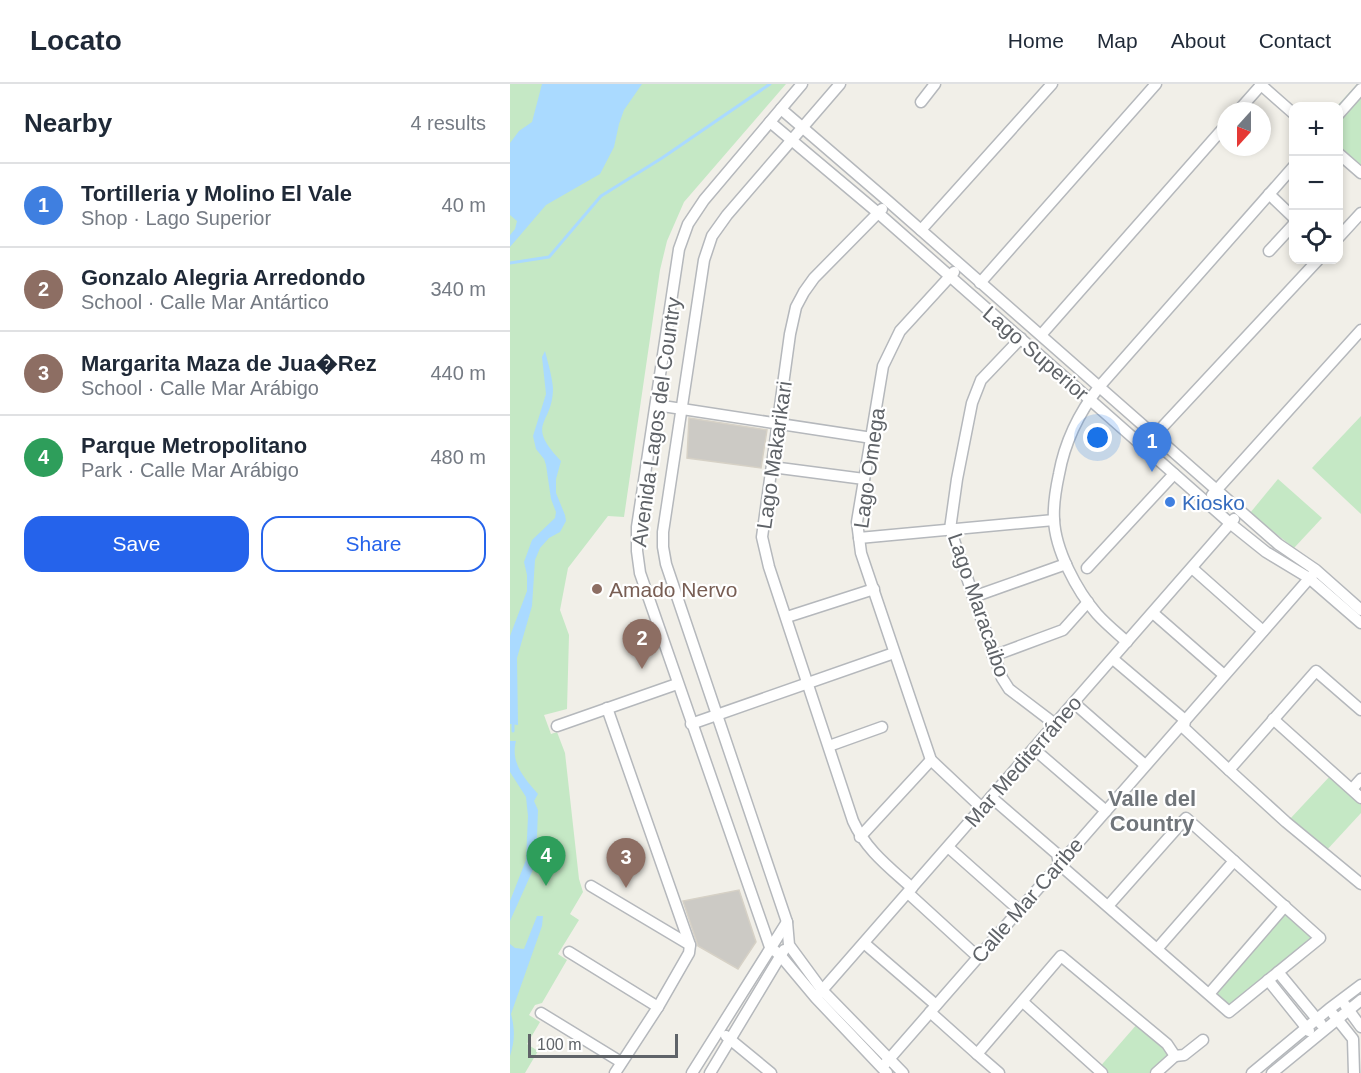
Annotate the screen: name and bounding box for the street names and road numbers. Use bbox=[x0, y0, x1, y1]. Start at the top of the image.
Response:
street label: Avenida Lagos del Country bbox=[627, 295, 685, 548]
street label: Lago Superior bbox=[979, 301, 1093, 405]
street label: Lago Makarikari bbox=[752, 379, 796, 531]
street label: Lago Omega bbox=[849, 406, 889, 530]
street label: Lago Maracaibo bbox=[944, 530, 1014, 680]
street label: Mar Mediterráneo bbox=[960, 691, 1086, 831]
street label: Calle Mar Caribe bbox=[967, 833, 1087, 967]

